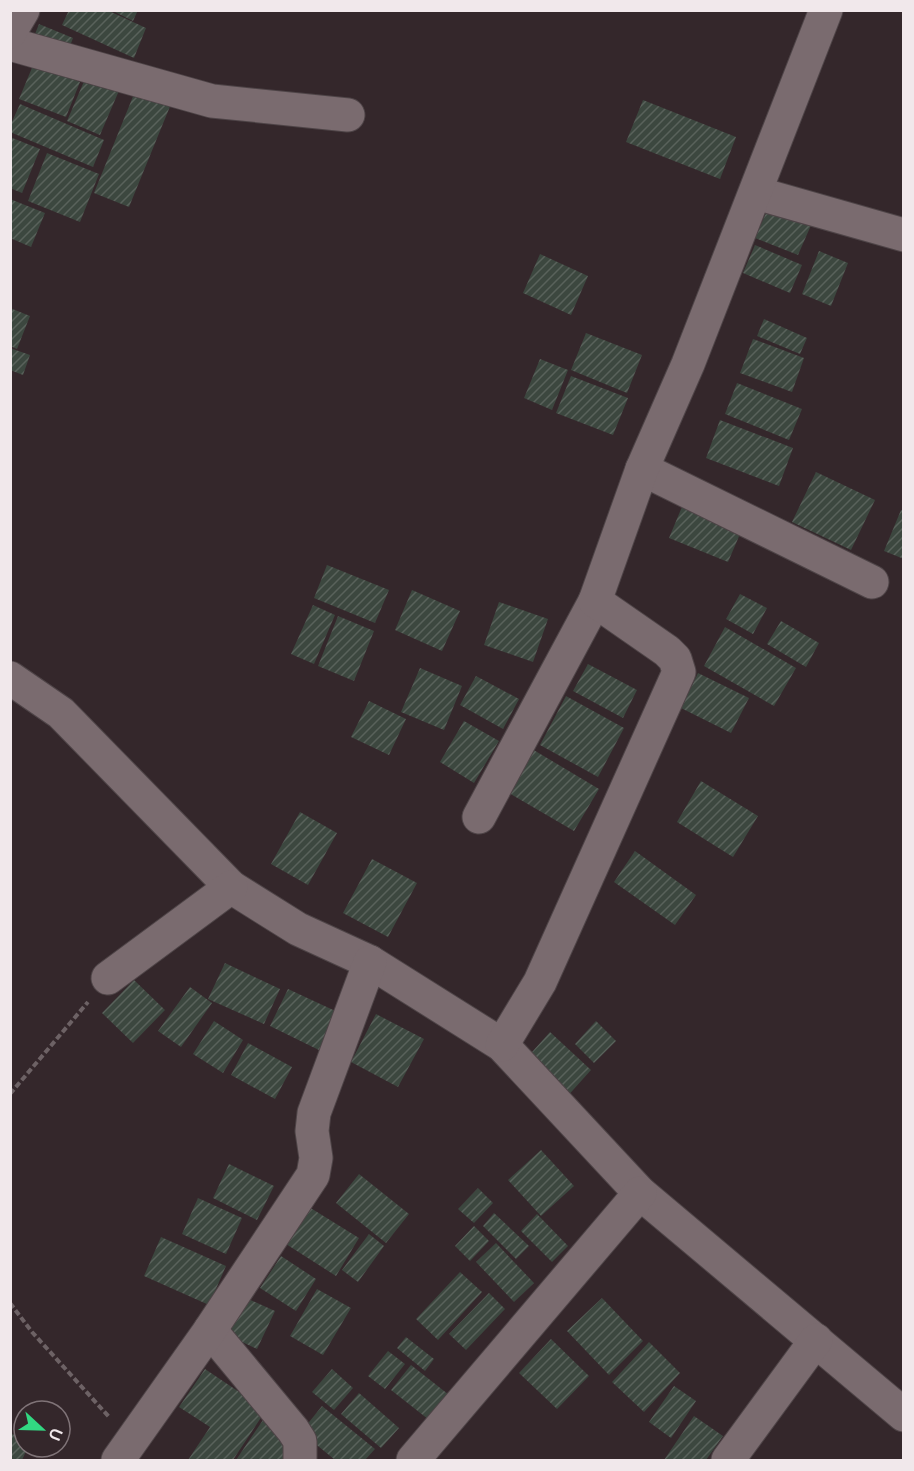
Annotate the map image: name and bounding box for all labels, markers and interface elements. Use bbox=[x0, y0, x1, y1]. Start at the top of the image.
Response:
north arrow bbox=[12, 1399, 72, 1459]
text: U bbox=[45, 1426, 67, 1444]

